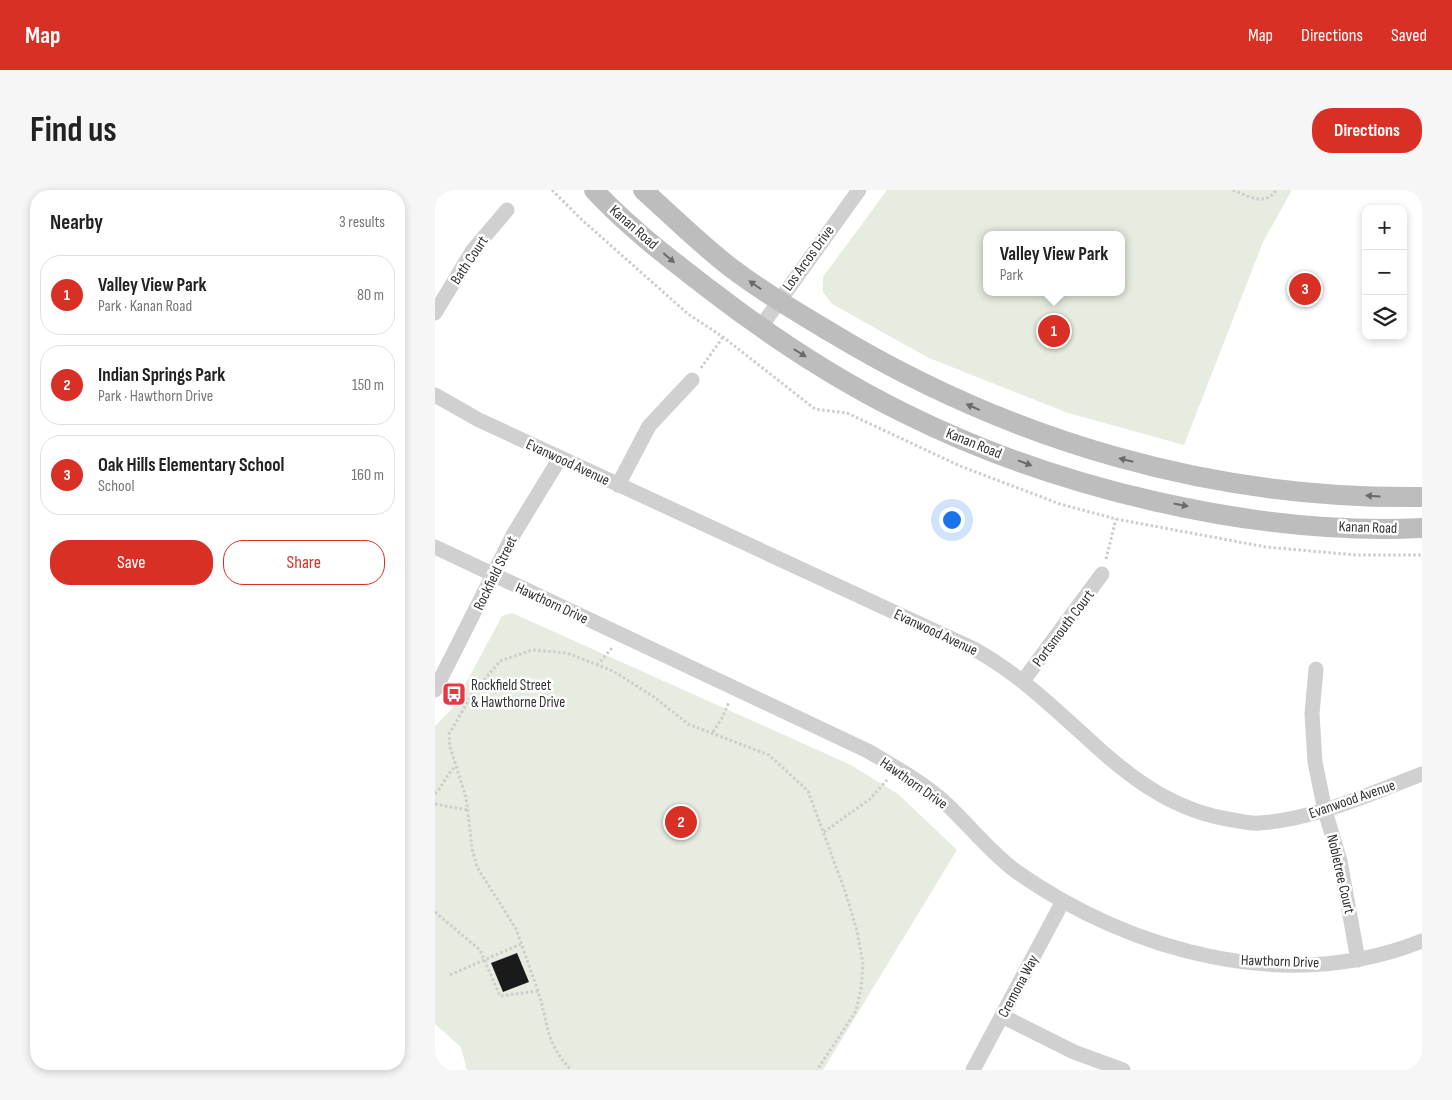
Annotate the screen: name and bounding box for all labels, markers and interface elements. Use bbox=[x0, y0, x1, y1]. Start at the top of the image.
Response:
text: Map bbox=[25, 21, 60, 50]
text: Map bbox=[1248, 25, 1273, 46]
text: Directions bbox=[1301, 25, 1363, 46]
text: Saved bbox=[1391, 25, 1427, 46]
button: Directions bbox=[1312, 108, 1422, 153]
text: Find us bbox=[30, 109, 117, 152]
street label: Kanan Road bbox=[605, 201, 662, 254]
map controls bbox=[1362, 205, 1407, 340]
button: + bbox=[1362, 205, 1407, 250]
text: Nearby bbox=[50, 210, 103, 235]
text: 3 results bbox=[339, 213, 385, 232]
street label: Los Arcos Drive bbox=[778, 222, 839, 295]
popup bbox=[983, 231, 1125, 296]
street label: Bath Court bbox=[446, 232, 493, 288]
text: Valley View Park bbox=[1000, 243, 1108, 266]
button: − bbox=[1362, 250, 1407, 295]
one-way arrow bbox=[663, 252, 675, 264]
text: Park bbox=[1000, 266, 1023, 285]
pin: 3 bbox=[1289, 270, 1321, 308]
text: Valley View Park bbox=[98, 274, 207, 297]
one-way arrow bbox=[748, 280, 762, 290]
text: 1 bbox=[64, 286, 70, 305]
text: 80 m bbox=[357, 286, 384, 305]
button: layers bbox=[1362, 295, 1407, 340]
text: Park · Kanan Road bbox=[98, 297, 192, 316]
pin: 1 bbox=[1038, 312, 1070, 350]
one-way arrow bbox=[794, 349, 807, 358]
text: Indian Springs Park bbox=[98, 364, 225, 387]
text: 2 bbox=[63, 376, 71, 395]
text: 150 m bbox=[352, 376, 384, 395]
text: Park · Hawthorn Drive bbox=[98, 387, 213, 406]
one-way arrow bbox=[966, 403, 980, 411]
street label: Kanan Road bbox=[943, 424, 1004, 463]
street label: Evanwood Avenue bbox=[523, 435, 613, 490]
text: Oak Hills Elementary School bbox=[98, 454, 284, 477]
one-way arrow bbox=[1119, 456, 1134, 464]
one-way arrow bbox=[1017, 459, 1032, 467]
text: 3 bbox=[63, 466, 71, 485]
text: 160 m bbox=[351, 466, 384, 485]
text: School bbox=[98, 477, 134, 496]
one-way arrow bbox=[1365, 492, 1381, 500]
one-way arrow bbox=[1174, 502, 1190, 510]
your location bbox=[939, 507, 965, 533]
street label: Kanan Road bbox=[1338, 517, 1398, 538]
street label: Rockfield Street bbox=[469, 533, 522, 614]
button: Save bbox=[50, 540, 213, 585]
button: Share bbox=[223, 540, 385, 585]
street label: Hawthorn Drive bbox=[512, 578, 591, 629]
street label: Portsmouth Court bbox=[1028, 586, 1099, 670]
street label: Evanwood Avenue bbox=[891, 605, 981, 660]
place label: Rockfield Street & Hawthorne Drive bbox=[471, 676, 565, 712]
bus stop icon: Rockfield Street & Hawthorne Drive bbox=[441, 681, 467, 707]
street label: Hawthorn Drive bbox=[876, 753, 951, 814]
street label: Evanwood Avenue bbox=[1306, 776, 1398, 823]
pin: 2 bbox=[665, 803, 697, 841]
street label: Nobletree Court bbox=[1322, 833, 1359, 916]
street label: Cremona Way bbox=[994, 951, 1043, 1021]
street label: Hawthorn Drive bbox=[1241, 951, 1319, 972]

